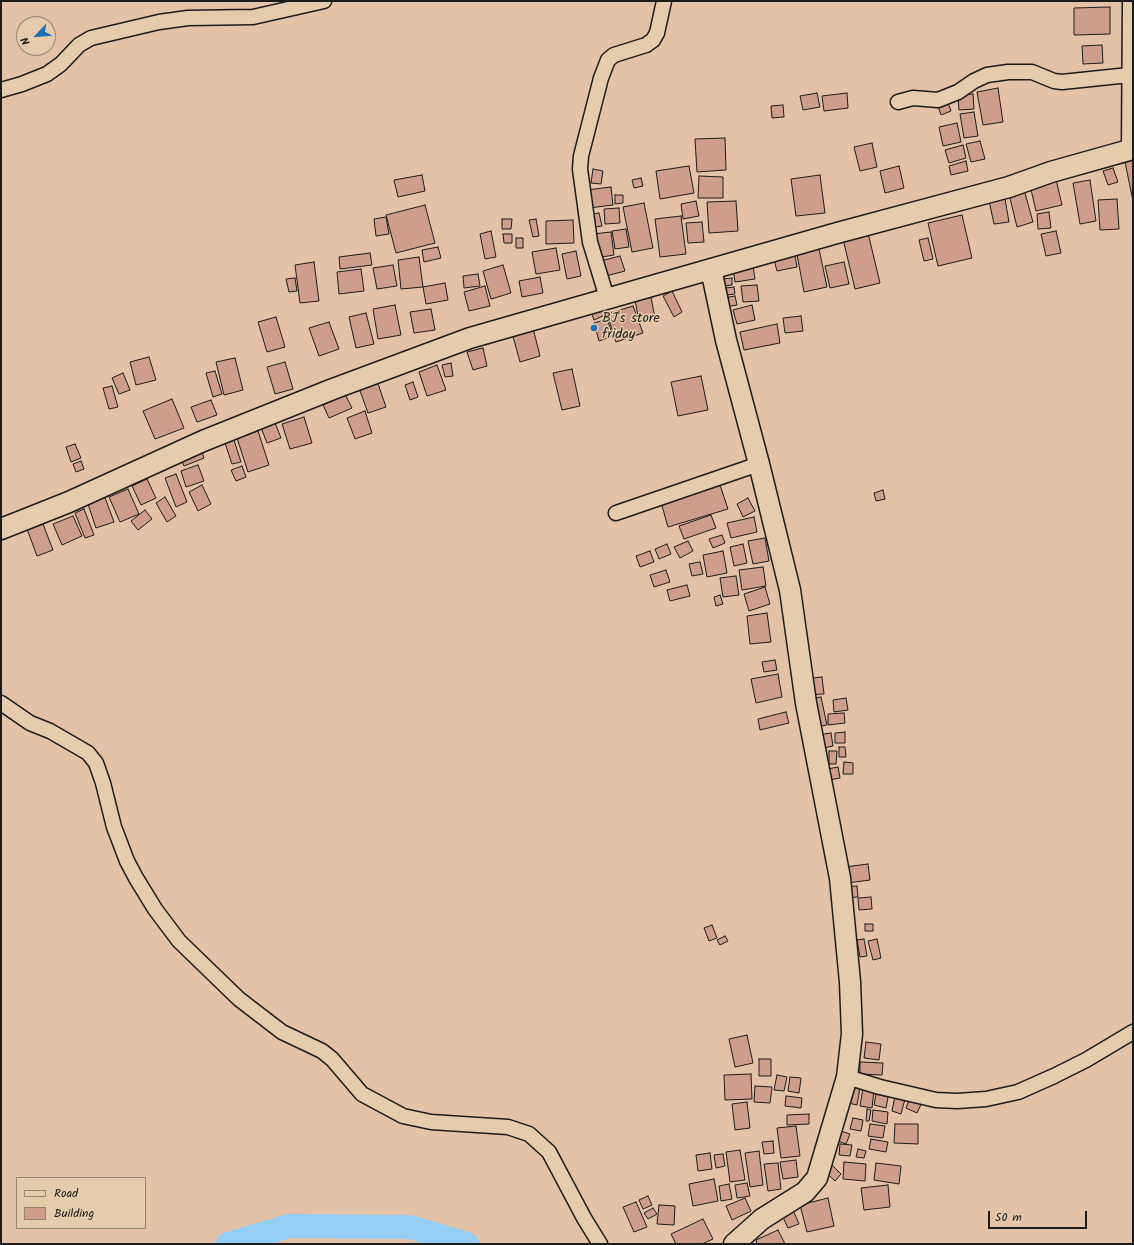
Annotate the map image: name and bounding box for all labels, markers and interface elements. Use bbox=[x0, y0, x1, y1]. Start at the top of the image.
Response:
north arrow bbox=[16, 16, 56, 56]
text: N bbox=[17, 34, 36, 48]
place label: BJ's store friday bbox=[602, 312, 660, 344]
marker: BJ's store friday bbox=[589, 323, 599, 333]
legend bbox=[16, 1177, 146, 1229]
text: Road bbox=[54, 1184, 78, 1203]
scale bar bbox=[990, 1203, 1089, 1229]
text: Building bbox=[54, 1204, 94, 1223]
text: 50 m bbox=[995, 1208, 1022, 1227]

